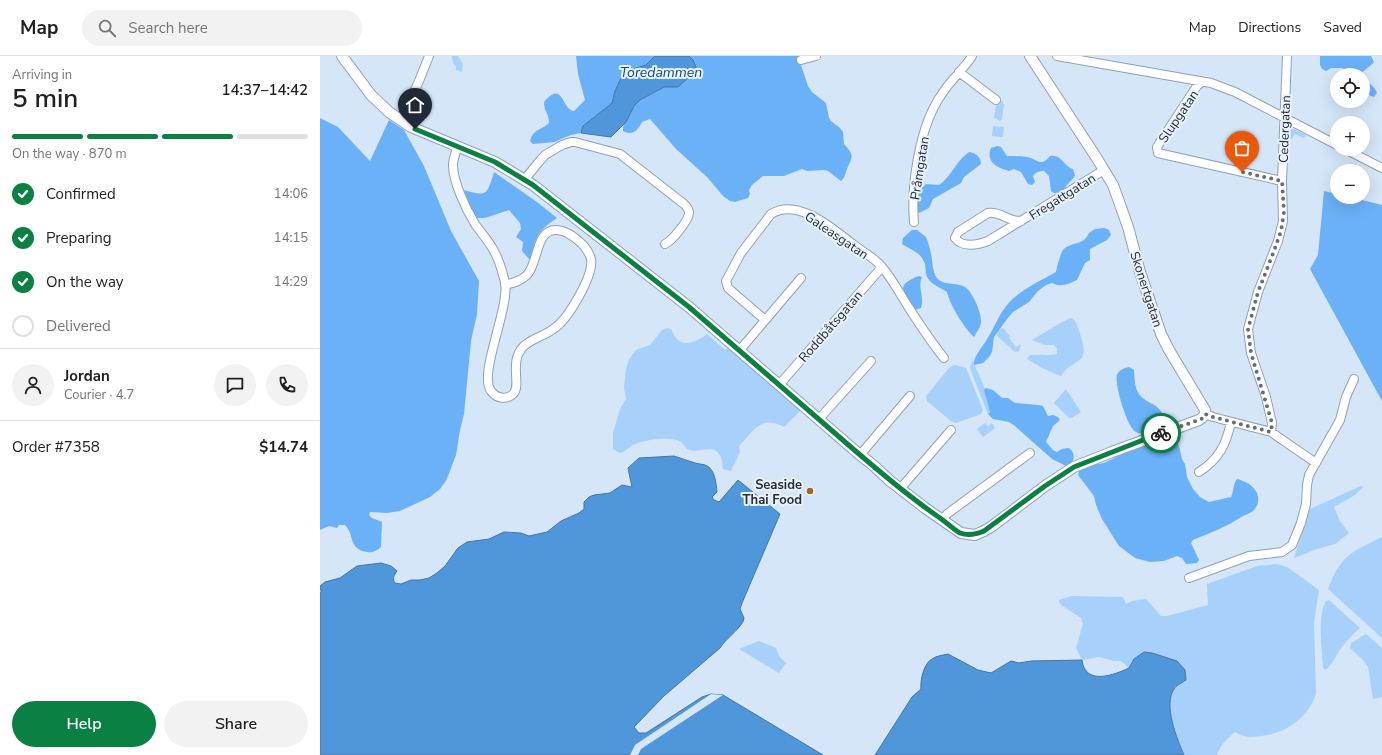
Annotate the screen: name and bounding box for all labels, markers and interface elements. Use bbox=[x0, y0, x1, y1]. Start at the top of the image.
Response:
search box bbox=[82, 10, 362, 46]
text: Map bbox=[20, 15, 58, 41]
icon: search bbox=[96, 17, 118, 39]
text: Search here bbox=[128, 18, 208, 38]
text: Map bbox=[1189, 18, 1216, 37]
text: Directions bbox=[1238, 18, 1301, 37]
text: Saved bbox=[1323, 18, 1362, 37]
water label: Toredammen bbox=[620, 63, 702, 82]
text: Arriving in bbox=[12, 66, 72, 84]
map controls bbox=[1330, 68, 1370, 204]
button: locate bbox=[1330, 68, 1370, 108]
text: 14:37–14:42 bbox=[221, 80, 308, 100]
text: 5 min bbox=[12, 81, 78, 116]
street label: Slupgatan bbox=[1155, 87, 1203, 146]
pin bbox=[398, 88, 432, 129]
icon: home bbox=[404, 94, 426, 116]
street label: Cedergatan bbox=[1275, 95, 1295, 163]
button: + bbox=[1330, 116, 1370, 156]
pin bbox=[1225, 131, 1259, 172]
street label: Pråmgatan bbox=[906, 135, 934, 201]
icon: bag bbox=[1231, 137, 1253, 159]
text: On the way · 870 m bbox=[12, 145, 127, 163]
button: − bbox=[1330, 164, 1370, 204]
street label: Fregattgatan bbox=[1026, 169, 1099, 224]
icon: check bbox=[12, 183, 34, 205]
text: Confirmed bbox=[46, 184, 116, 204]
text: 14:06 bbox=[274, 185, 308, 203]
street label: Galeasgatan bbox=[801, 208, 872, 264]
icon: check bbox=[12, 227, 34, 249]
text: Preparing bbox=[46, 228, 111, 248]
text: 14:15 bbox=[274, 229, 308, 247]
street label: Skonertgatan bbox=[1125, 249, 1167, 330]
icon: check bbox=[12, 271, 34, 293]
text: On the way bbox=[46, 272, 124, 292]
text: 14:29 bbox=[274, 273, 308, 291]
street label: Roddbåtsgatan bbox=[795, 287, 867, 366]
text: Delivered bbox=[46, 316, 111, 336]
button: person bbox=[12, 364, 54, 406]
button: chat bbox=[214, 364, 256, 406]
button: phone bbox=[266, 364, 308, 406]
text: Jordan bbox=[64, 366, 110, 386]
text: Courier · 4.7 bbox=[64, 386, 134, 404]
courier bbox=[1141, 413, 1181, 453]
icon: bike bbox=[1150, 422, 1172, 444]
text: Order #7358 bbox=[12, 437, 100, 457]
text: $14.74 bbox=[259, 437, 308, 457]
place label: Seaside Thai Food bbox=[743, 476, 802, 509]
marker: Seaside Thai Food bbox=[805, 486, 815, 496]
button: Help bbox=[12, 701, 156, 747]
button: Share bbox=[164, 701, 308, 747]

